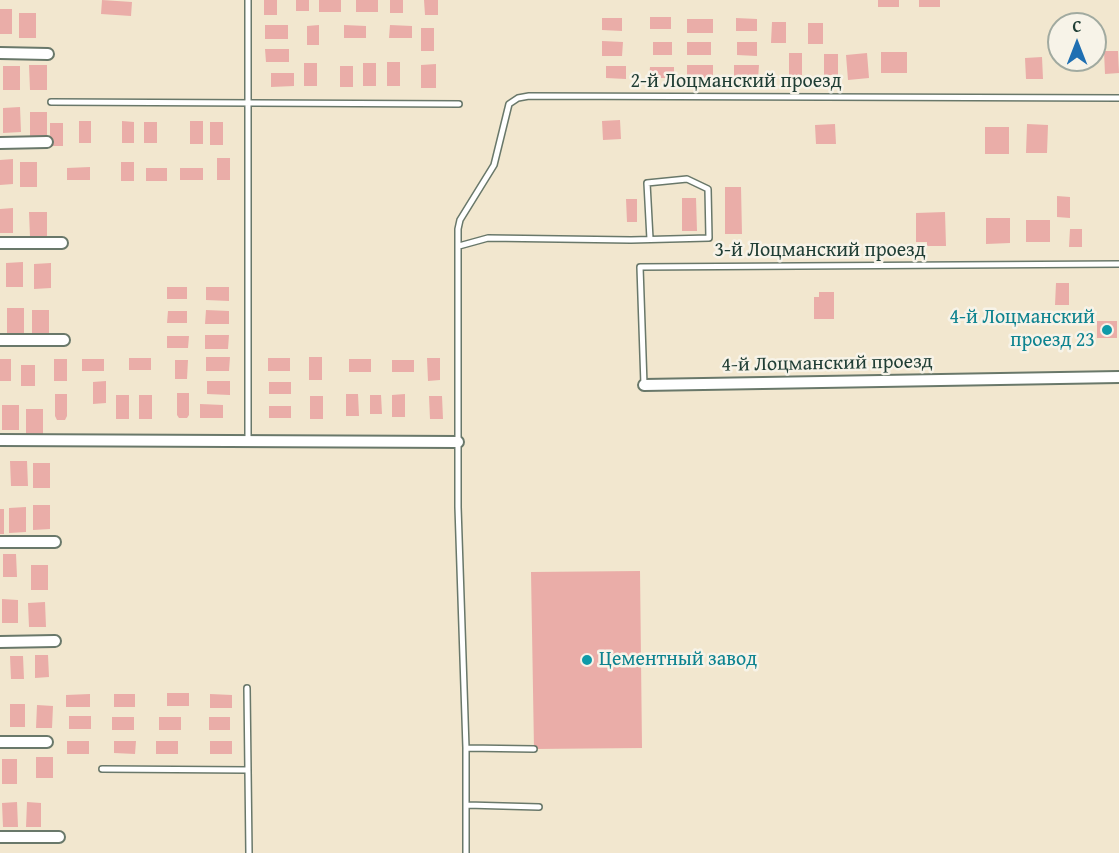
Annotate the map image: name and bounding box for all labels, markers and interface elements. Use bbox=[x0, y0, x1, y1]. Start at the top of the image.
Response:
north arrow bbox=[1047, 12, 1107, 72]
text: С bbox=[1072, 14, 1082, 38]
street label: 2-й Лоцманский проезд bbox=[630, 70, 842, 94]
street label: 3-й Лоцманский проезд bbox=[714, 239, 926, 263]
place label: 4-й Лоцманский проезд 23 bbox=[949, 306, 1095, 353]
marker: 4-й Лоцманский проезд 23 bbox=[1100, 323, 1114, 337]
street label: 4-й Лоцманский проезд bbox=[721, 350, 933, 378]
place label: Цементный завод bbox=[599, 648, 757, 672]
marker: Цементный завод bbox=[580, 653, 594, 667]

